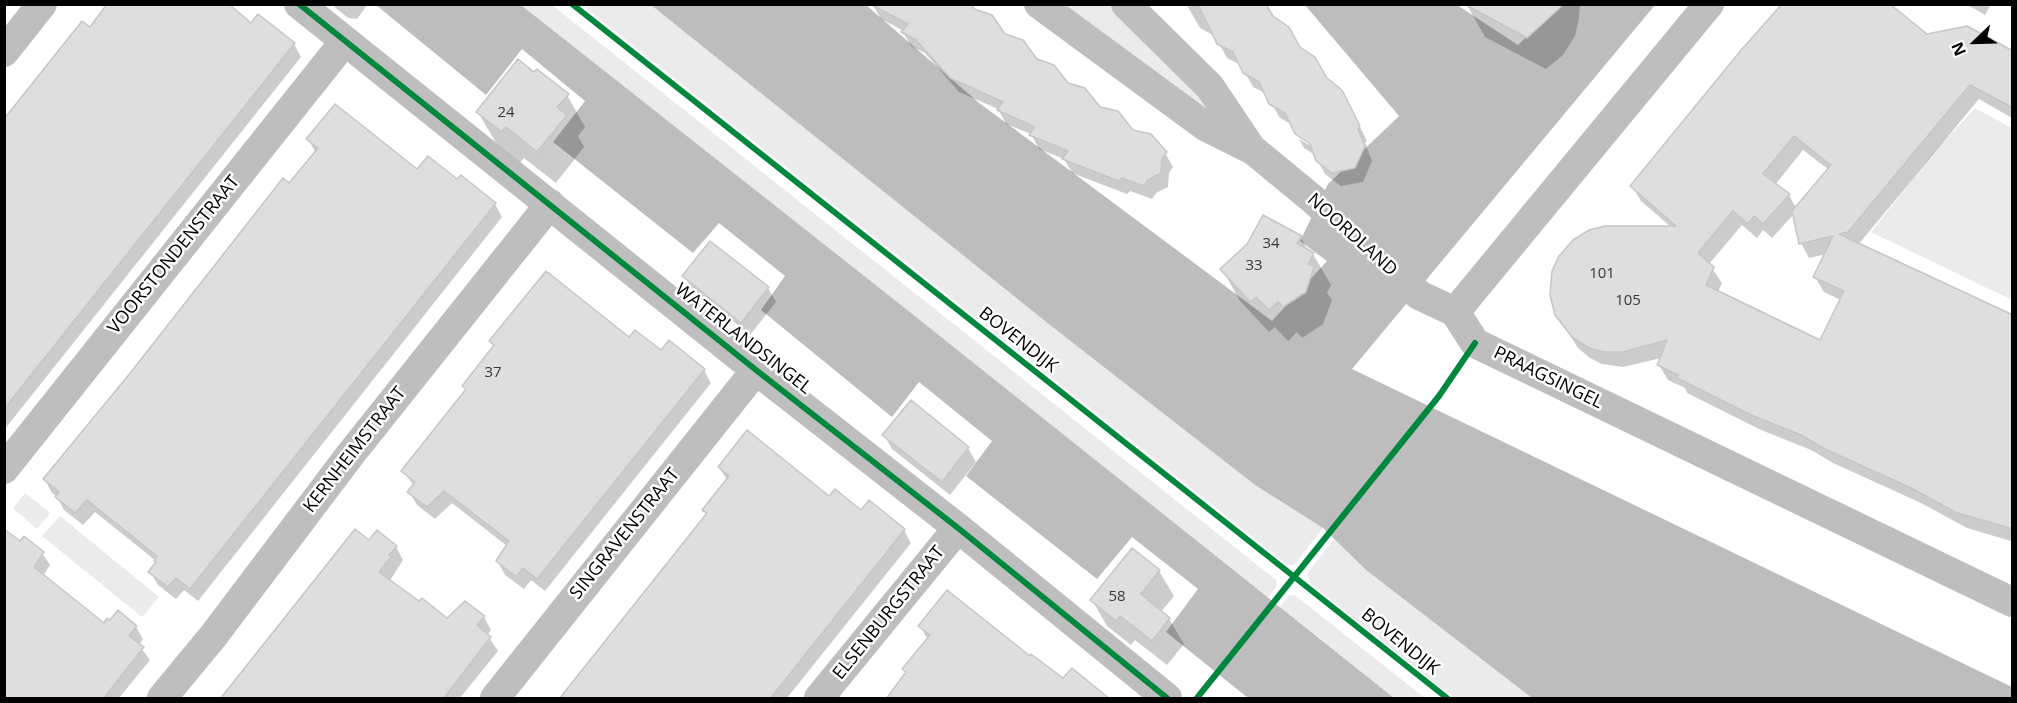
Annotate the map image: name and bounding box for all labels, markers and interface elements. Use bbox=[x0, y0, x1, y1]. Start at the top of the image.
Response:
north arrow bbox=[1945, 12, 2005, 72]
text: N bbox=[1946, 39, 1971, 59]
house number: 24 bbox=[497, 104, 515, 122]
street label: VOORSTONDENSTRAAT bbox=[104, 172, 244, 338]
street label: NOORDLAND bbox=[1303, 189, 1401, 281]
house number: 34 bbox=[1262, 235, 1280, 253]
house number: 33 bbox=[1245, 257, 1263, 275]
house number: 101 bbox=[1589, 265, 1615, 283]
street label: WATERLANDSINGEL bbox=[670, 279, 816, 399]
house number: 105 bbox=[1615, 292, 1641, 310]
street label: BOVENDIJK bbox=[974, 303, 1062, 377]
street label: PRAAGSINGEL bbox=[1490, 342, 1606, 414]
house number: 37 bbox=[484, 364, 502, 382]
street label: KERNHEIMSTRAAT bbox=[299, 383, 411, 517]
street label: SINGRAVENSTRAAT bbox=[566, 464, 684, 604]
street label: ELSENBURGSTRAAT bbox=[829, 542, 949, 684]
house number: 58 bbox=[1108, 588, 1126, 606]
street label: BOVENDIJK bbox=[1357, 604, 1443, 680]

